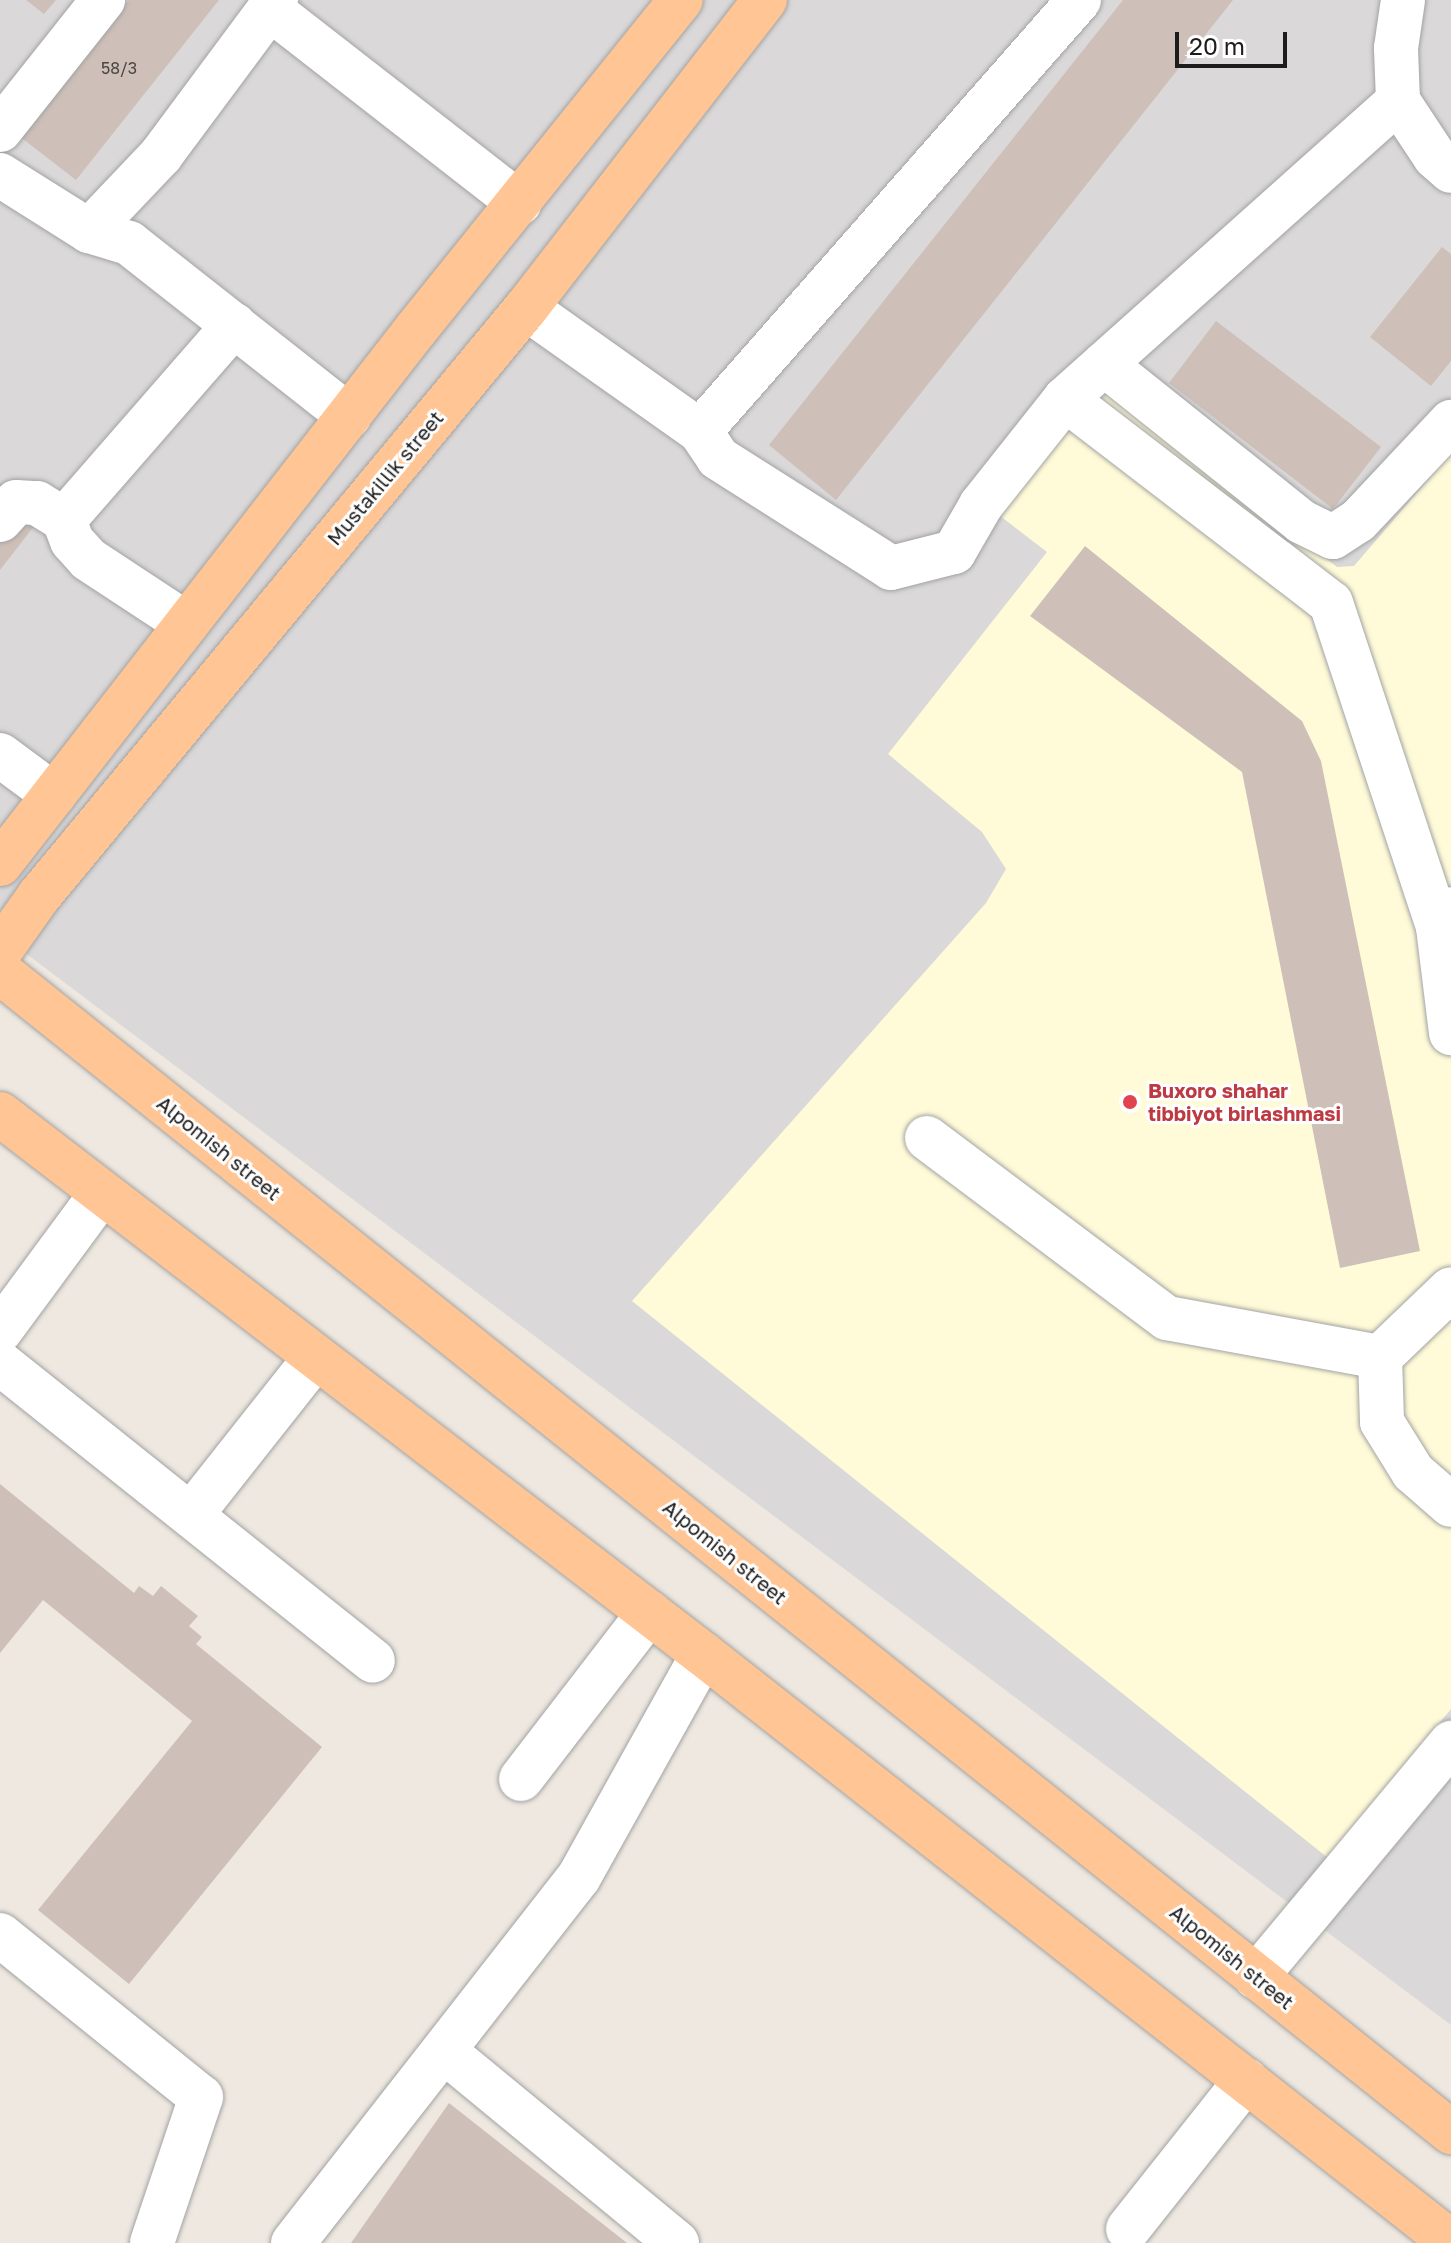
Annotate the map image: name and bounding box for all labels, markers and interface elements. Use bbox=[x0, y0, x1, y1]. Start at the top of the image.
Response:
scale bar bbox=[1179, 16, 1291, 66]
text: 20 m bbox=[1189, 31, 1245, 60]
house number: 58/3 bbox=[101, 58, 137, 78]
street label: Mustakillik street bbox=[322, 406, 448, 550]
place label: Buxoro shahar tibbiyot birlashmasi bbox=[1148, 1078, 1341, 1125]
street label: Alpomish street bbox=[152, 1091, 286, 1205]
marker: Buxoro shahar tibbiyot birlashmasi bbox=[1119, 1091, 1141, 1113]
street label: Alpomish street bbox=[658, 1495, 792, 1609]
street label: Alpomish street bbox=[1165, 1900, 1299, 2014]

